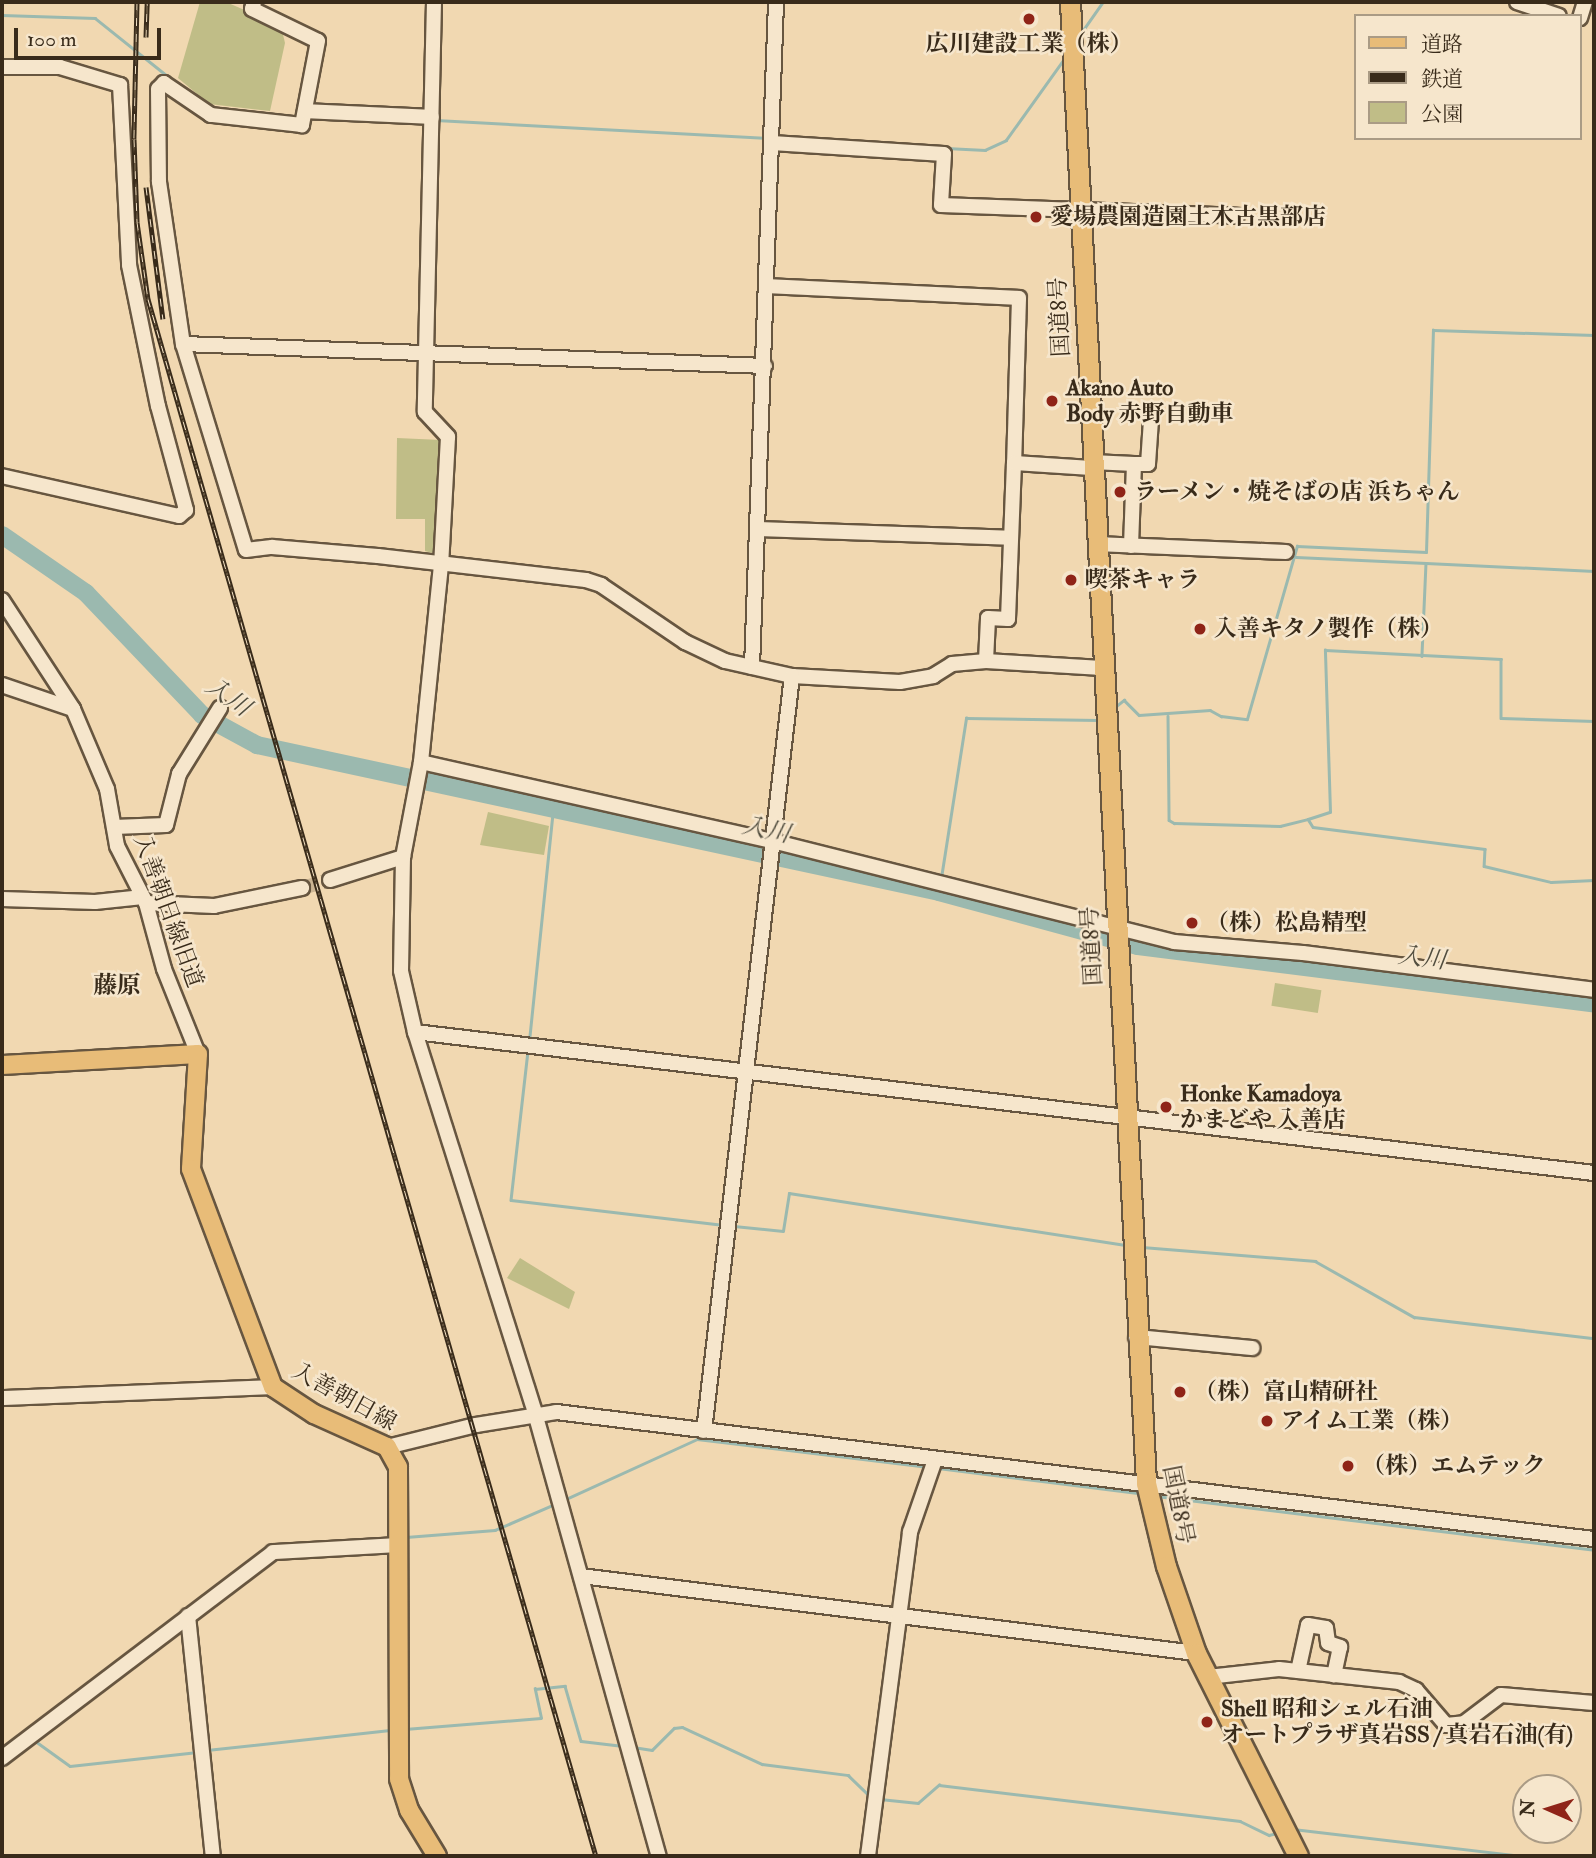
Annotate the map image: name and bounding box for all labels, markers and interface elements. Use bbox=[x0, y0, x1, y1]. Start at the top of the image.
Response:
marker: 広川建設工業（株） bbox=[1021, 11, 1037, 27]
scale bar bbox=[18, 14, 164, 58]
legend bbox=[1354, 14, 1582, 140]
text: 100 m bbox=[27, 26, 77, 53]
place label: 広川建設工業（株） bbox=[926, 30, 1132, 58]
text: 道路 bbox=[1421, 31, 1463, 58]
text: 鉄道 bbox=[1421, 66, 1463, 93]
text: 公園 bbox=[1421, 101, 1463, 128]
place label: 愛場農園造園土木古黒部店 bbox=[1050, 203, 1326, 231]
marker: 愛場農園造園土木古黒部店 bbox=[1028, 209, 1044, 225]
street label: 国道8号 bbox=[1044, 276, 1076, 358]
place label: Akano Auto Body 赤野自動車 bbox=[1066, 374, 1233, 428]
marker: Akano Auto Body 赤野自動車 bbox=[1044, 393, 1060, 409]
place label: ラーメン・焼そばの店 浜ちゃん bbox=[1134, 478, 1461, 506]
marker: ラーメン・焼そばの店 浜ちゃん bbox=[1112, 484, 1128, 500]
place label: 喫茶キャラ bbox=[1085, 566, 1200, 594]
marker: 喫茶キャラ bbox=[1063, 572, 1079, 588]
place label: 入善キタノ製作（株） bbox=[1214, 615, 1444, 643]
marker: 入善キタノ製作（株） bbox=[1192, 621, 1208, 637]
water label: 入川 bbox=[200, 671, 256, 723]
water label: 入川 bbox=[740, 811, 792, 849]
street label: 入善朝日線旧道 bbox=[127, 831, 209, 991]
street label: 国道8号 bbox=[1076, 905, 1108, 987]
place label: （株）松島精型 bbox=[1206, 909, 1367, 937]
marker: （株）松島精型 bbox=[1184, 915, 1200, 931]
water label: 入川 bbox=[1396, 941, 1448, 975]
district label: 藤原 bbox=[93, 972, 141, 1000]
place label: Honke Kamadoya かまどや 入善店 bbox=[1180, 1080, 1346, 1134]
marker: Honke Kamadoya かまどや 入善店 bbox=[1158, 1099, 1174, 1115]
street label: 入善朝日線 bbox=[287, 1357, 401, 1437]
place label: （株）富山精研社 bbox=[1194, 1378, 1378, 1406]
marker: （株）富山精研社 bbox=[1172, 1384, 1188, 1400]
place label: アイム工業（株） bbox=[1281, 1407, 1465, 1435]
marker: アイム工業（株） bbox=[1259, 1413, 1275, 1429]
place label: （株）エムテック bbox=[1362, 1452, 1546, 1480]
marker: （株）エムテック bbox=[1340, 1458, 1356, 1474]
street label: 国道8号 bbox=[1157, 1463, 1199, 1547]
place label: Shell 昭和シェル石油 オートプラザ真岩SS / 真岩石油(有) bbox=[1221, 1695, 1574, 1749]
marker: Shell 昭和シェル石油 オートプラザ真岩SS / 真岩石油(有) bbox=[1199, 1714, 1215, 1730]
north arrow bbox=[1512, 1774, 1582, 1844]
text: N bbox=[1516, 1799, 1540, 1817]

